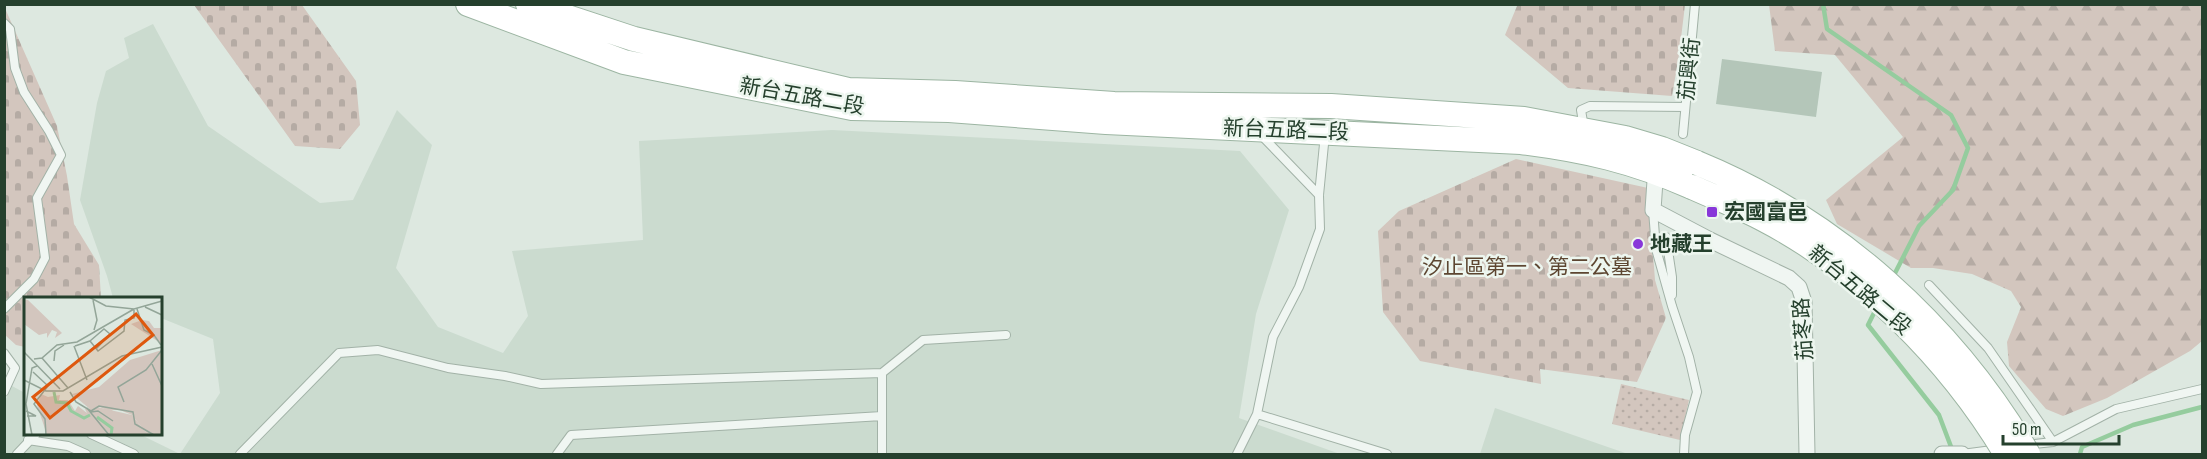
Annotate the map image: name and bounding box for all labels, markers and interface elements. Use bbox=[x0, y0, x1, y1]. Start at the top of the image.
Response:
street label: 茄興街 bbox=[1674, 36, 1705, 102]
street label: 新台五路二段 bbox=[738, 73, 866, 120]
street label: 新台五路二段 bbox=[1223, 116, 1349, 145]
place label: 宏國富邑 bbox=[1724, 200, 1808, 225]
marker: 宏國富邑 bbox=[1705, 205, 1719, 219]
place label: 地藏王 bbox=[1650, 232, 1713, 257]
marker: 地藏王 bbox=[1631, 237, 1645, 251]
street label: 新台五路二段 bbox=[1803, 240, 1916, 340]
park label: 汐止區第一、第二公墓 bbox=[1422, 255, 1632, 280]
inset map bbox=[24, 297, 162, 435]
street label: 茄苳路 bbox=[1789, 297, 1818, 361]
scale bar bbox=[2003, 408, 2118, 446]
text: 50 m bbox=[2012, 419, 2042, 440]

